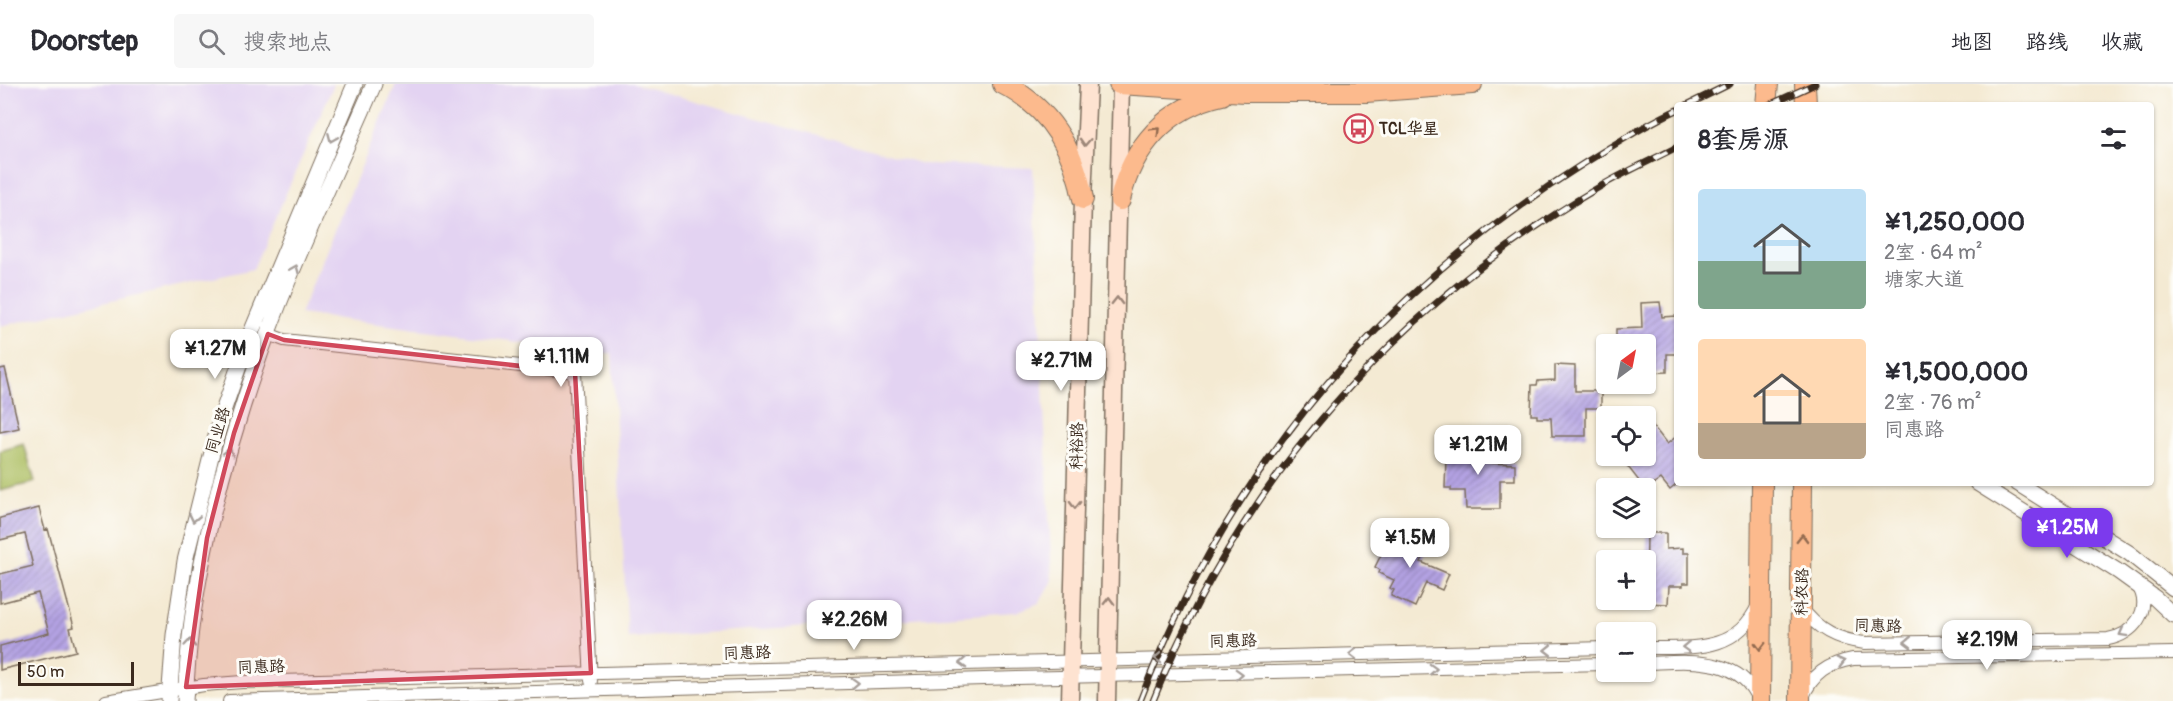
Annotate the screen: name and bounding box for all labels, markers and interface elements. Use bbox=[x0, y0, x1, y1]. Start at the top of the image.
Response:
search box bbox=[174, 14, 594, 68]
text: Doorstep bbox=[30, 24, 138, 59]
icon: search bbox=[195, 25, 228, 58]
text: 搜索地点 bbox=[243, 28, 331, 56]
text: 地图 bbox=[1951, 29, 1993, 56]
text: 路线 bbox=[2026, 29, 2068, 56]
text: 收藏 bbox=[2101, 29, 2143, 56]
bus stop icon: TCL华星 bbox=[1342, 112, 1374, 144]
place label: TCL华星 bbox=[1378, 119, 1439, 139]
icon: filters bbox=[2097, 122, 2130, 155]
text: 8套房源 bbox=[1698, 124, 1789, 156]
one-way arrow bbox=[1148, 128, 1159, 139]
one-way arrow bbox=[327, 132, 339, 143]
one-way arrow bbox=[1079, 138, 1092, 147]
text: ¥1,250,000 bbox=[1884, 206, 2025, 238]
icon: home bbox=[1746, 213, 1818, 285]
text: 2室 · 64 m² bbox=[1884, 240, 1983, 265]
one-way arrow bbox=[288, 264, 300, 275]
text: 塘家大道 bbox=[1884, 267, 1964, 292]
one-way arrow bbox=[1111, 296, 1123, 305]
pin: ¥1.27M bbox=[166, 329, 264, 380]
north arrow bbox=[1596, 334, 1656, 394]
map controls bbox=[1596, 334, 1656, 682]
text: ¥1.27M bbox=[184, 336, 246, 361]
pin: ¥1.11M bbox=[512, 337, 610, 388]
pin: ¥2.71M bbox=[1012, 341, 1110, 392]
text: ¥1.11M bbox=[533, 344, 589, 369]
text: ¥2.71M bbox=[1030, 348, 1092, 373]
text: ¥1,500,000 bbox=[1884, 356, 2028, 388]
icon: home bbox=[1746, 363, 1818, 435]
text: 2室 · 76 m² bbox=[1884, 390, 1981, 415]
street label: 同业路 bbox=[201, 404, 235, 456]
button: locate bbox=[1596, 406, 1656, 466]
text: 同惠路 bbox=[1884, 417, 1944, 442]
street label: 科裕路 bbox=[1067, 422, 1087, 470]
pin: ¥1.21M bbox=[1429, 425, 1527, 476]
text: ¥1.21M bbox=[1448, 432, 1508, 457]
one-way arrow bbox=[222, 447, 234, 458]
button: layers bbox=[1596, 478, 1656, 538]
one-way arrow bbox=[1069, 501, 1081, 510]
pin: ¥1.25M bbox=[2018, 508, 2116, 559]
one-way arrow bbox=[189, 513, 202, 523]
text: ¥1.25M bbox=[2036, 515, 2098, 540]
pin: ¥1.5M bbox=[1368, 518, 1452, 569]
text: ¥1.5M bbox=[1384, 525, 1436, 550]
one-way arrow bbox=[1796, 533, 1808, 542]
button: + bbox=[1596, 550, 1656, 610]
street label: 科农路 bbox=[1792, 568, 1812, 616]
one-way arrow bbox=[1103, 596, 1116, 605]
pin: ¥2.26M bbox=[805, 600, 903, 651]
text: ¥2.26M bbox=[821, 607, 887, 632]
street label: 同惠路 bbox=[1854, 615, 1902, 637]
pin: ¥2.19M bbox=[1938, 620, 2036, 671]
button: − bbox=[1596, 622, 1656, 682]
one-way arrow bbox=[2119, 626, 2129, 637]
text: ¥2.19M bbox=[1956, 627, 2018, 652]
street label: 同惠路 bbox=[1209, 631, 1257, 651]
one-way arrow bbox=[1904, 636, 1913, 649]
one-way arrow bbox=[183, 638, 196, 647]
one-way arrow bbox=[1681, 640, 1690, 653]
street label: 同惠路 bbox=[723, 642, 771, 664]
one-way arrow bbox=[1754, 642, 1766, 651]
one-way arrow bbox=[1544, 643, 1553, 656]
one-way arrow bbox=[1349, 648, 1358, 660]
one-way arrow bbox=[1154, 652, 1163, 665]
street label: 同惠路 bbox=[237, 656, 285, 678]
one-way arrow bbox=[959, 657, 968, 670]
one-way arrow bbox=[1836, 657, 1846, 670]
scale bar bbox=[18, 659, 134, 686]
text: 50 m bbox=[27, 662, 64, 682]
one-way arrow bbox=[1429, 662, 1438, 675]
one-way arrow bbox=[1234, 668, 1243, 680]
one-way arrow bbox=[850, 676, 859, 689]

